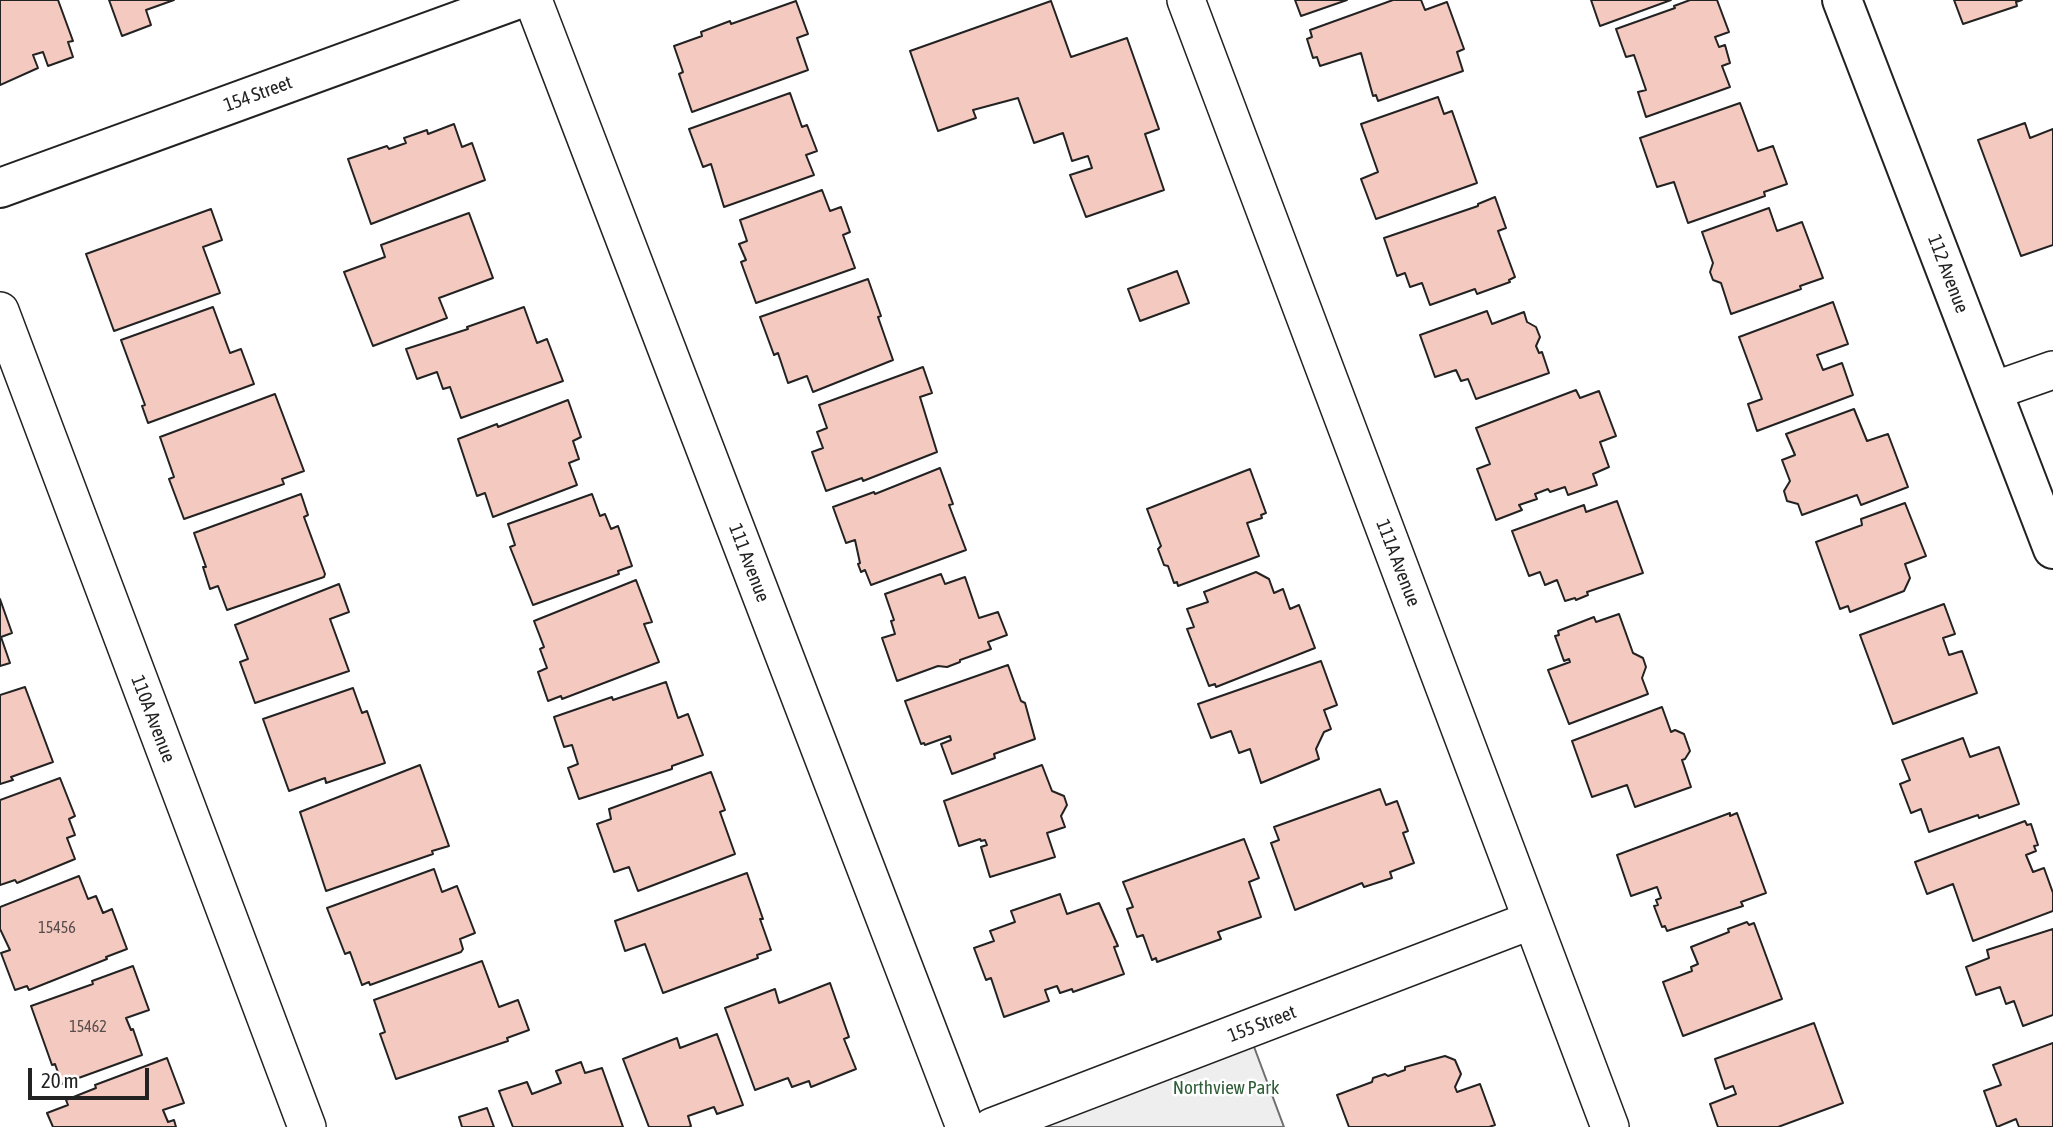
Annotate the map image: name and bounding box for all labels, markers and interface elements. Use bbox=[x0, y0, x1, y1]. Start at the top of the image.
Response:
street label: 154 Street bbox=[221, 71, 295, 117]
street label: 112 Avenue bbox=[1923, 232, 1973, 316]
street label: 111A Avenue bbox=[1371, 516, 1425, 610]
street label: 111 Avenue bbox=[724, 521, 774, 605]
street label: 110A Avenue bbox=[126, 672, 180, 766]
house number: 15456 bbox=[38, 918, 76, 938]
street label: 155 Street bbox=[1225, 1001, 1299, 1047]
house number: 15462 bbox=[69, 1017, 107, 1037]
scale bar bbox=[32, 1054, 152, 1098]
text: 20 m bbox=[41, 1068, 79, 1092]
park label: Northview Park bbox=[1173, 1077, 1279, 1099]

